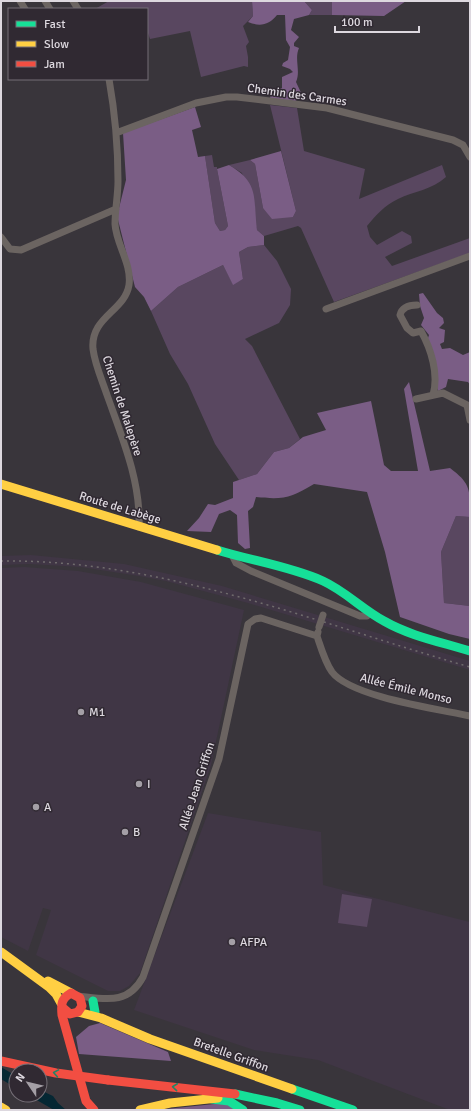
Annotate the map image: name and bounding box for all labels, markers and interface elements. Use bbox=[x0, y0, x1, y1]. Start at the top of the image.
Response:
legend bbox=[8, 8, 148, 80]
scale bar bbox=[335, 8, 419, 34]
text: 100 m bbox=[341, 15, 373, 30]
text: Fast bbox=[44, 17, 65, 32]
text: Slow bbox=[44, 37, 69, 52]
text: Jam bbox=[44, 57, 65, 72]
street label: Chemin des Carmes bbox=[246, 81, 348, 109]
street label: Chemin de Malepère bbox=[99, 354, 145, 458]
street label: Route de Labège bbox=[77, 488, 163, 528]
street label: Allée Émile Monso bbox=[358, 670, 454, 708]
place label: M1 bbox=[89, 705, 105, 720]
marker: M1 bbox=[76, 707, 86, 717]
street label: Allée Jean Griffon bbox=[176, 740, 218, 832]
place label: I bbox=[147, 777, 151, 792]
marker: I bbox=[134, 779, 144, 789]
place label: A bbox=[44, 800, 52, 815]
marker: A bbox=[31, 802, 41, 812]
place label: B bbox=[133, 825, 140, 840]
marker: B bbox=[120, 827, 130, 837]
place label: AFPA bbox=[240, 935, 268, 950]
marker: AFPA bbox=[227, 937, 237, 947]
street label: Bretelle Griffon bbox=[191, 1034, 271, 1076]
north arrow bbox=[8, 1063, 48, 1103]
one-way arrow bbox=[53, 1069, 59, 1078]
text: N bbox=[13, 1071, 28, 1084]
one-way arrow bbox=[172, 1083, 178, 1092]

